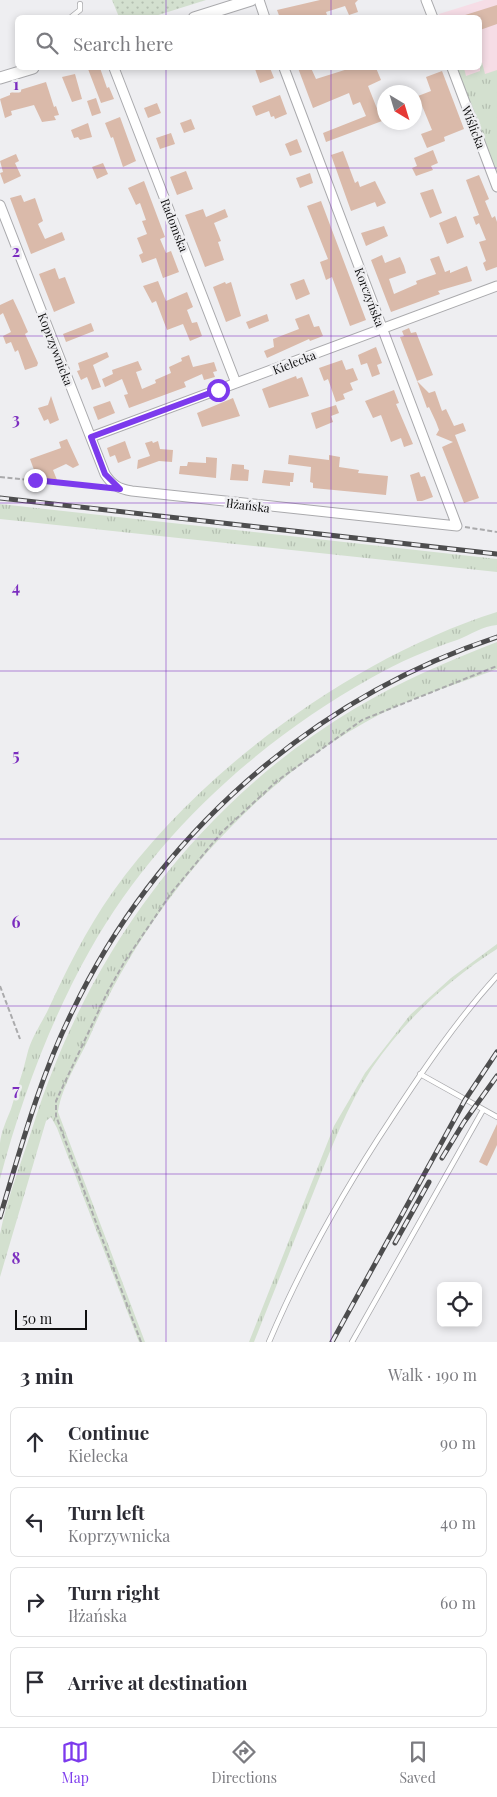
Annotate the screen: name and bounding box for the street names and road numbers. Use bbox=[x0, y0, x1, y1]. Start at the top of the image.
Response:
street label: Wiślicka bbox=[458, 102, 489, 151]
street label: Radomska bbox=[158, 196, 192, 254]
street label: Korczyńska bbox=[351, 265, 389, 329]
street label: Koprzywnicka bbox=[35, 310, 77, 388]
street label: Kielecka bbox=[270, 346, 318, 378]
street label: Iłżańska bbox=[225, 494, 271, 516]

